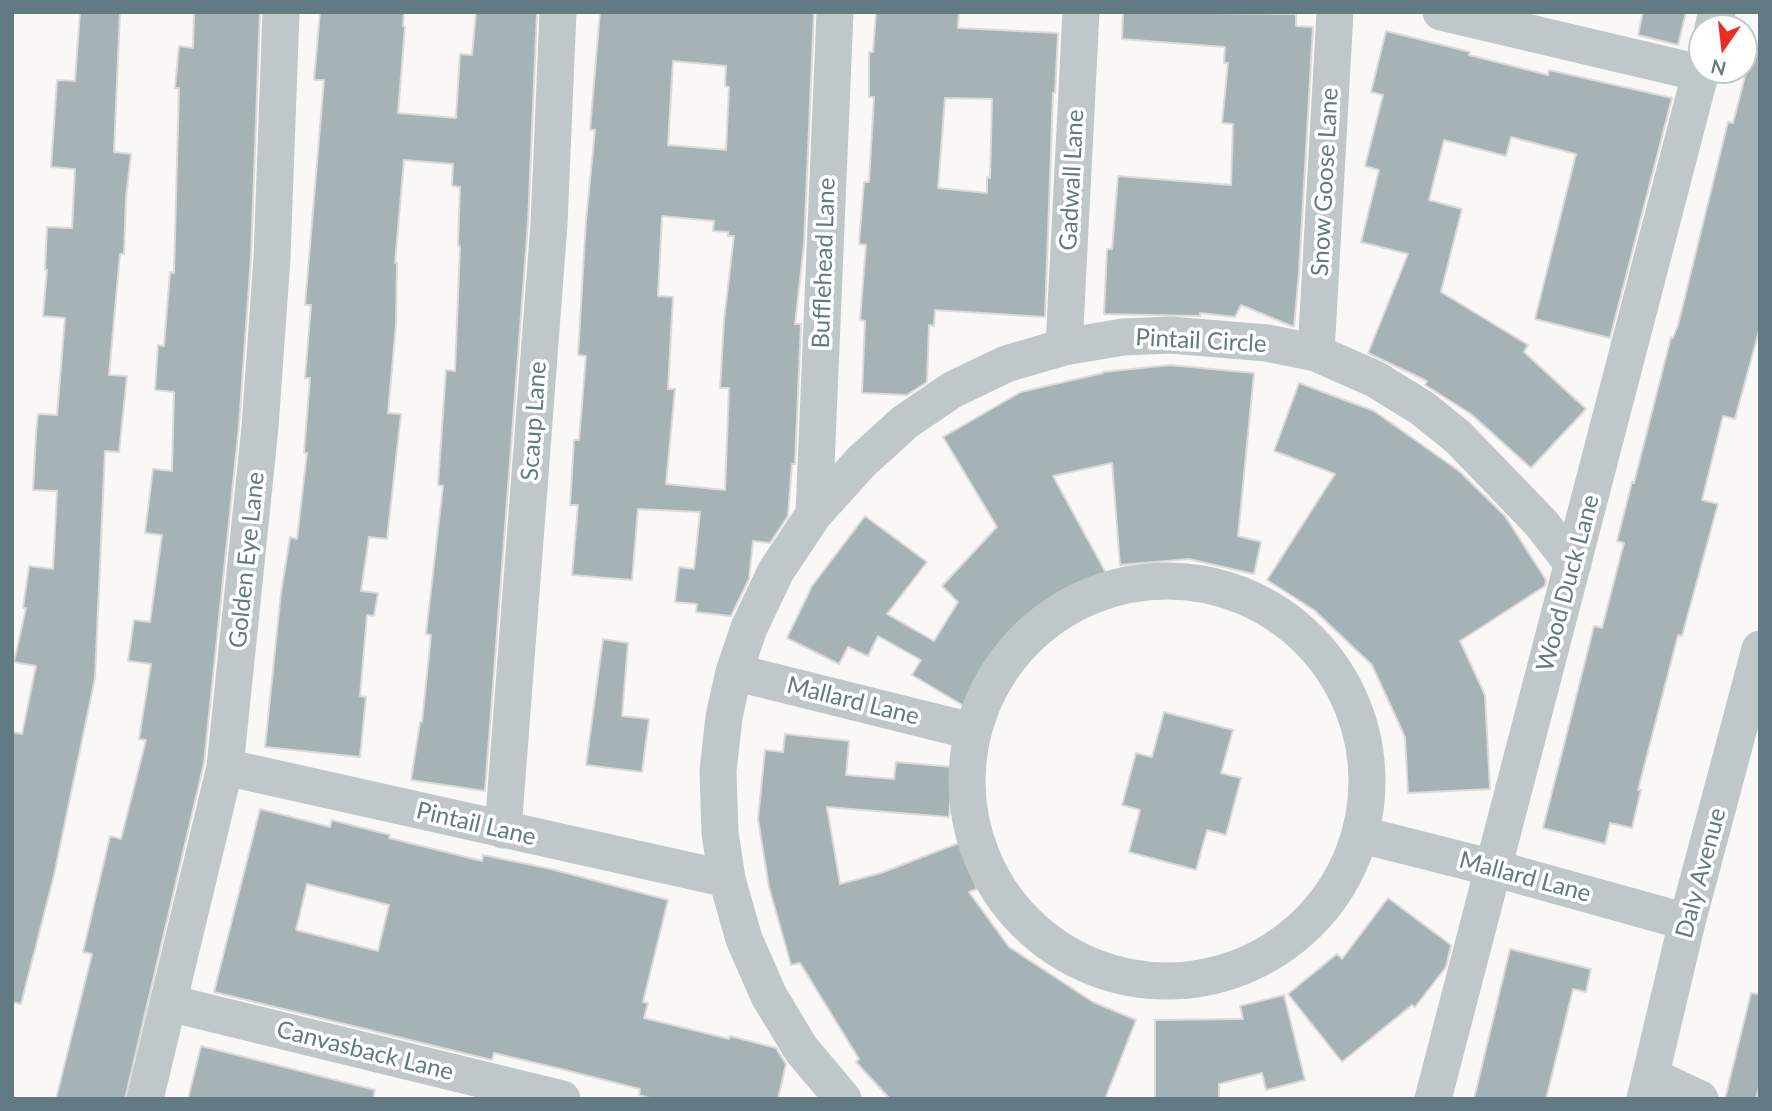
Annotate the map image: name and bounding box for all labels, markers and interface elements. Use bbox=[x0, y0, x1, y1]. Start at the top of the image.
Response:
north arrow bbox=[1688, 14, 1758, 84]
text: N bbox=[1708, 55, 1728, 81]
street label: Snow Goose Lane bbox=[1306, 87, 1344, 277]
street label: Gadwall Lane bbox=[1054, 109, 1090, 251]
street label: Bufflehead Lane bbox=[807, 177, 841, 349]
street label: Pintail Circle bbox=[1135, 323, 1267, 359]
street label: Scaup Lane bbox=[515, 360, 553, 482]
street label: Golden Eye Lane bbox=[223, 471, 271, 649]
street label: Wood Duck Lane bbox=[1531, 491, 1605, 675]
street label: Mallard Lane bbox=[784, 671, 922, 731]
street label: Pintail Lane bbox=[413, 796, 539, 852]
street label: Daly Avenue bbox=[1670, 805, 1732, 941]
street label: Mallard Lane bbox=[1456, 846, 1594, 908]
street label: Canvasback Lane bbox=[274, 1015, 456, 1087]

